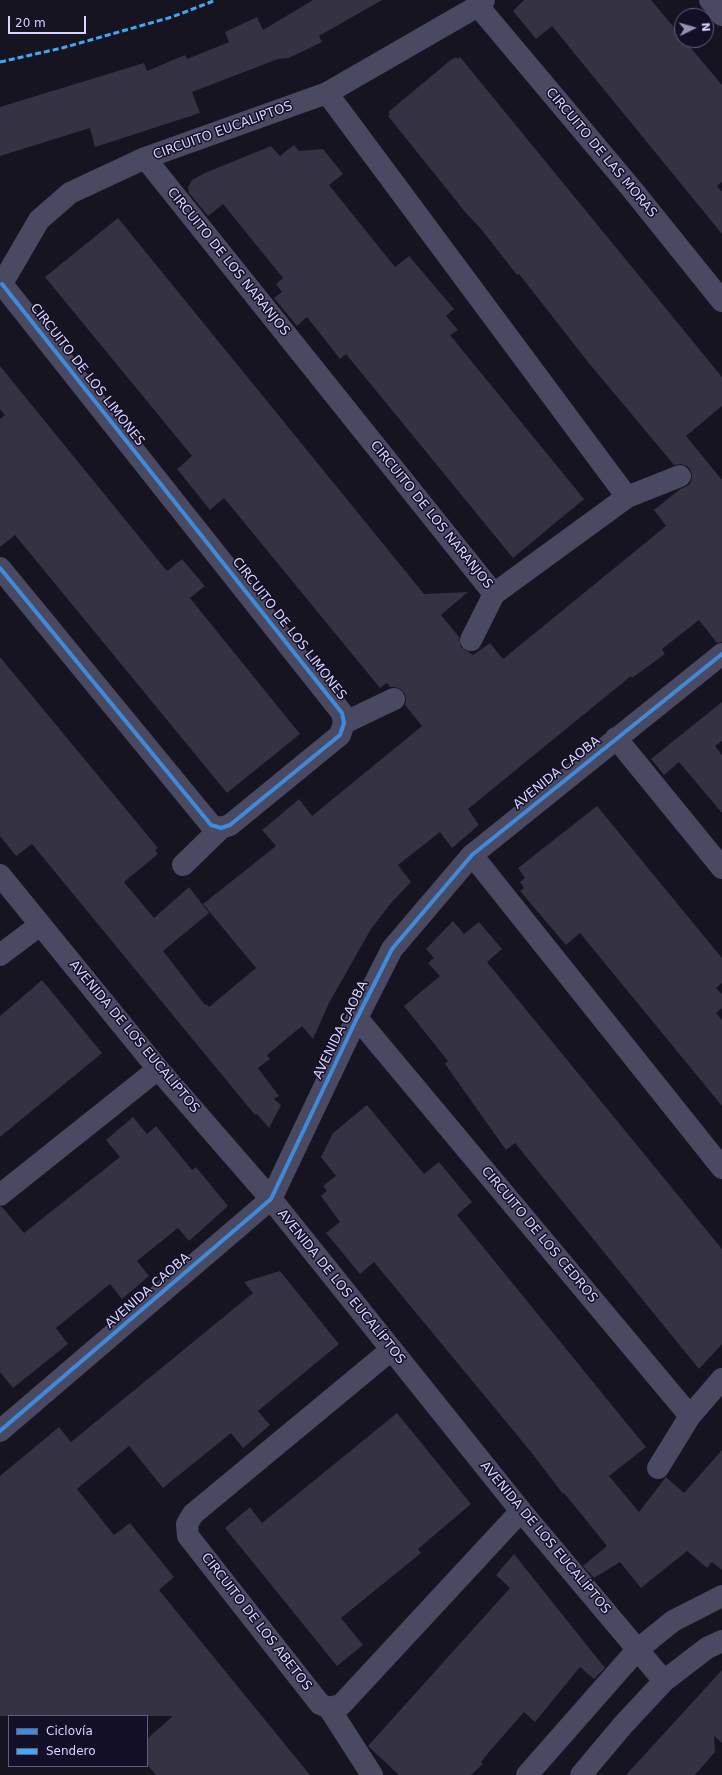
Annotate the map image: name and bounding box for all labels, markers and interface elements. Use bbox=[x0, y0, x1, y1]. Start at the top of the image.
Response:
scale bar bbox=[10, 8, 88, 34]
north arrow bbox=[674, 8, 714, 48]
text: 20 m bbox=[15, 16, 46, 30]
text: N bbox=[699, 22, 712, 32]
street label: CIRCUITO DE LAS MORAS bbox=[542, 85, 660, 221]
street label: CIRCUITO EUCALIPTOS bbox=[151, 99, 295, 163]
street label: CIRCUITO DE LOS NARANJOS bbox=[163, 185, 293, 339]
street label: CIRCUITO DE LOS LIMONES bbox=[27, 301, 147, 449]
street label: CIRCUITO DE LOS NARANJOS bbox=[366, 438, 496, 592]
street label: CIRCUITO DE LOS LIMONES bbox=[229, 555, 349, 703]
street label: AVENIDA CAOBA bbox=[510, 733, 604, 813]
street label: AVENIDA DE LOS EUCALÍPTOS bbox=[66, 958, 202, 1116]
street label: AVENIDA CAOBA bbox=[310, 978, 372, 1082]
street label: CIRCUITO DE LOS CEDROS bbox=[478, 1164, 600, 1306]
street label: AVENIDA DE LOS EUCALÍPTOS bbox=[274, 1207, 408, 1367]
street label: AVENIDA CAOBA bbox=[102, 1250, 194, 1332]
street label: AVENIDA DE LOS EUCALÍPTOS bbox=[477, 1459, 613, 1617]
street label: CIRCUITO DE LOS ABETOS bbox=[197, 1550, 315, 1694]
legend bbox=[8, 1715, 148, 1767]
text: Ciclovía bbox=[46, 1724, 93, 1738]
text: Sendero bbox=[46, 1744, 96, 1758]

